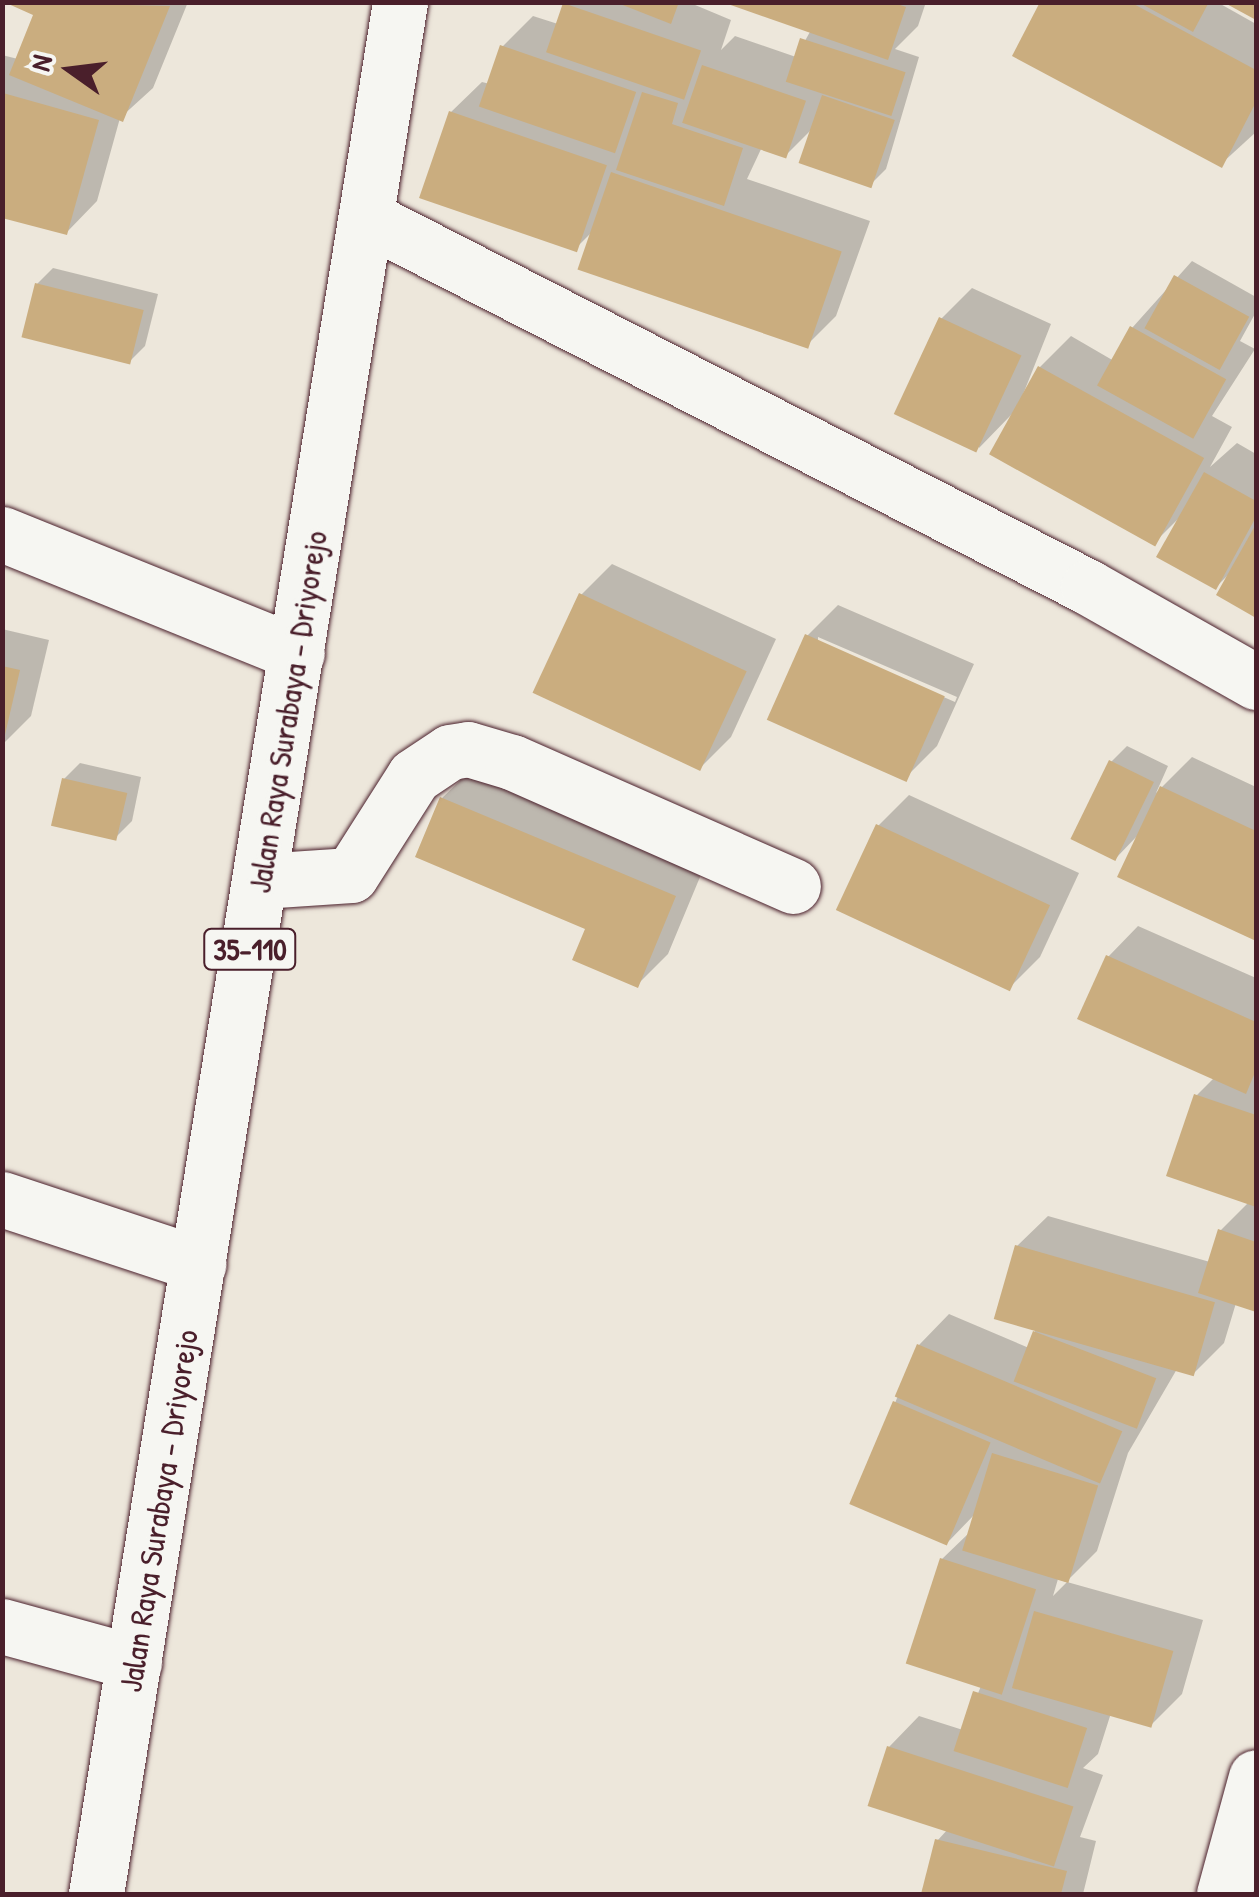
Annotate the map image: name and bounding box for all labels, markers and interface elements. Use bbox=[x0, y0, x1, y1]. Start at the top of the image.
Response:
north arrow bbox=[20, 20, 120, 120]
text: N bbox=[21, 51, 61, 75]
street label: Jalan Raya Surabaya - Driyorejo bbox=[240, 528, 336, 896]
road number: 35-110 bbox=[202, 924, 298, 974]
street label: Jalan Raya Surabaya - Driyorejo bbox=[111, 1327, 207, 1695]

